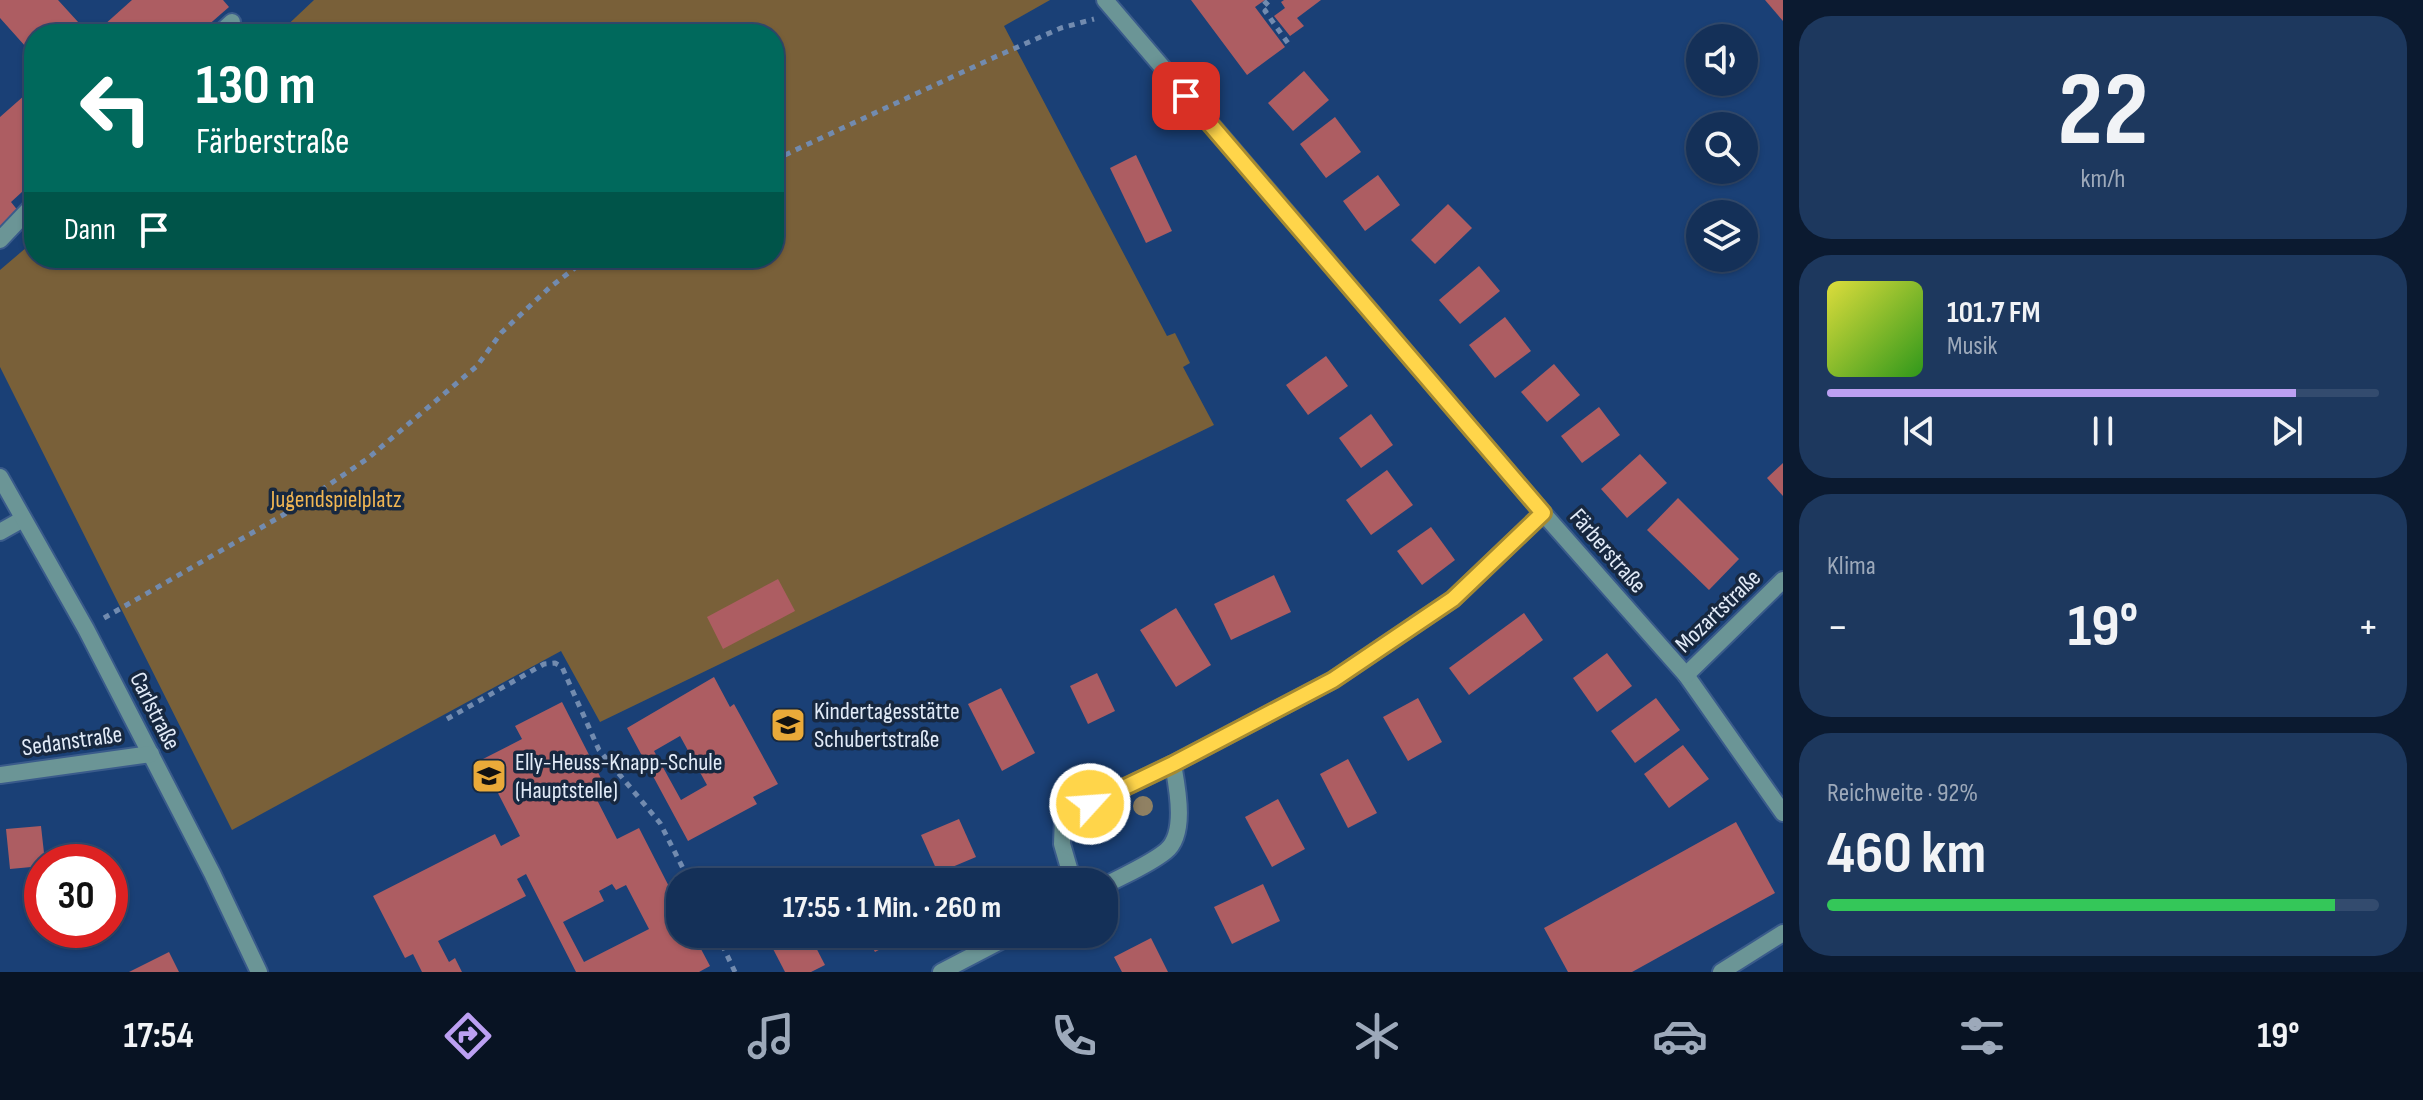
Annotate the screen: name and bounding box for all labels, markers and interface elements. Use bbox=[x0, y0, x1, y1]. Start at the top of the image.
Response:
map controls bbox=[1686, 24, 1758, 272]
button: sound bbox=[1686, 24, 1758, 96]
text: 22 bbox=[2057, 49, 2149, 174]
text: 130 m bbox=[196, 53, 316, 120]
icon: left bbox=[64, 56, 168, 160]
pin bbox=[1152, 62, 1220, 130]
icon: arrive bbox=[1164, 74, 1208, 118]
button: search bbox=[1686, 112, 1758, 184]
text: Färberstraße bbox=[196, 121, 350, 164]
text: km/h bbox=[2081, 164, 2125, 195]
button: layers bbox=[1686, 200, 1758, 272]
icon: arrive bbox=[132, 208, 176, 252]
text: Dann bbox=[64, 212, 116, 248]
text: 101.7 FM bbox=[1947, 295, 2041, 331]
text: Musik bbox=[1947, 331, 1997, 362]
icon: previous bbox=[1897, 409, 1941, 453]
icon: pause bbox=[2081, 409, 2125, 453]
icon: next bbox=[2265, 409, 2309, 453]
park label: Jugendspielplatz bbox=[269, 485, 402, 514]
street label: Färberstraße bbox=[1563, 503, 1653, 599]
text: Klima bbox=[1827, 551, 1876, 582]
street label: Mozartstraße bbox=[1669, 563, 1767, 659]
text: 19° bbox=[2068, 591, 2138, 663]
text: − bbox=[1827, 601, 1849, 654]
text: + bbox=[2357, 601, 2379, 654]
street label: Carlstraße bbox=[123, 667, 187, 755]
place label: Kindertagesstätte Schubertstraße bbox=[814, 697, 960, 754]
school or university icon: Kindertagesstätte Schubertstraße bbox=[769, 706, 807, 744]
street label: Sedanstraße bbox=[20, 720, 124, 762]
place label: Elly-Heuss-Knapp-Schule (Hauptstelle) bbox=[515, 748, 722, 805]
school or university icon: Elly-Heuss-Knapp-Schule (Hauptstelle) bbox=[470, 757, 508, 795]
position arrow bbox=[1048, 762, 1132, 846]
text: Reichweite · 92% bbox=[1827, 778, 1978, 809]
text: 460 km bbox=[1827, 818, 1986, 890]
speed limit sign: 30 bbox=[24, 844, 128, 948]
text: 17:55 · 1 Min. · 260 m bbox=[783, 890, 1001, 926]
icon: directions bbox=[440, 1008, 496, 1064]
icon: music bbox=[743, 1008, 799, 1064]
icon: phone bbox=[1046, 1008, 1102, 1064]
icon: climate bbox=[1349, 1008, 1405, 1064]
icon: car bbox=[1652, 1008, 1708, 1064]
icon: filters bbox=[1954, 1008, 2010, 1064]
text: 17:54 bbox=[123, 1015, 193, 1058]
text: 19° bbox=[2257, 1015, 2300, 1058]

